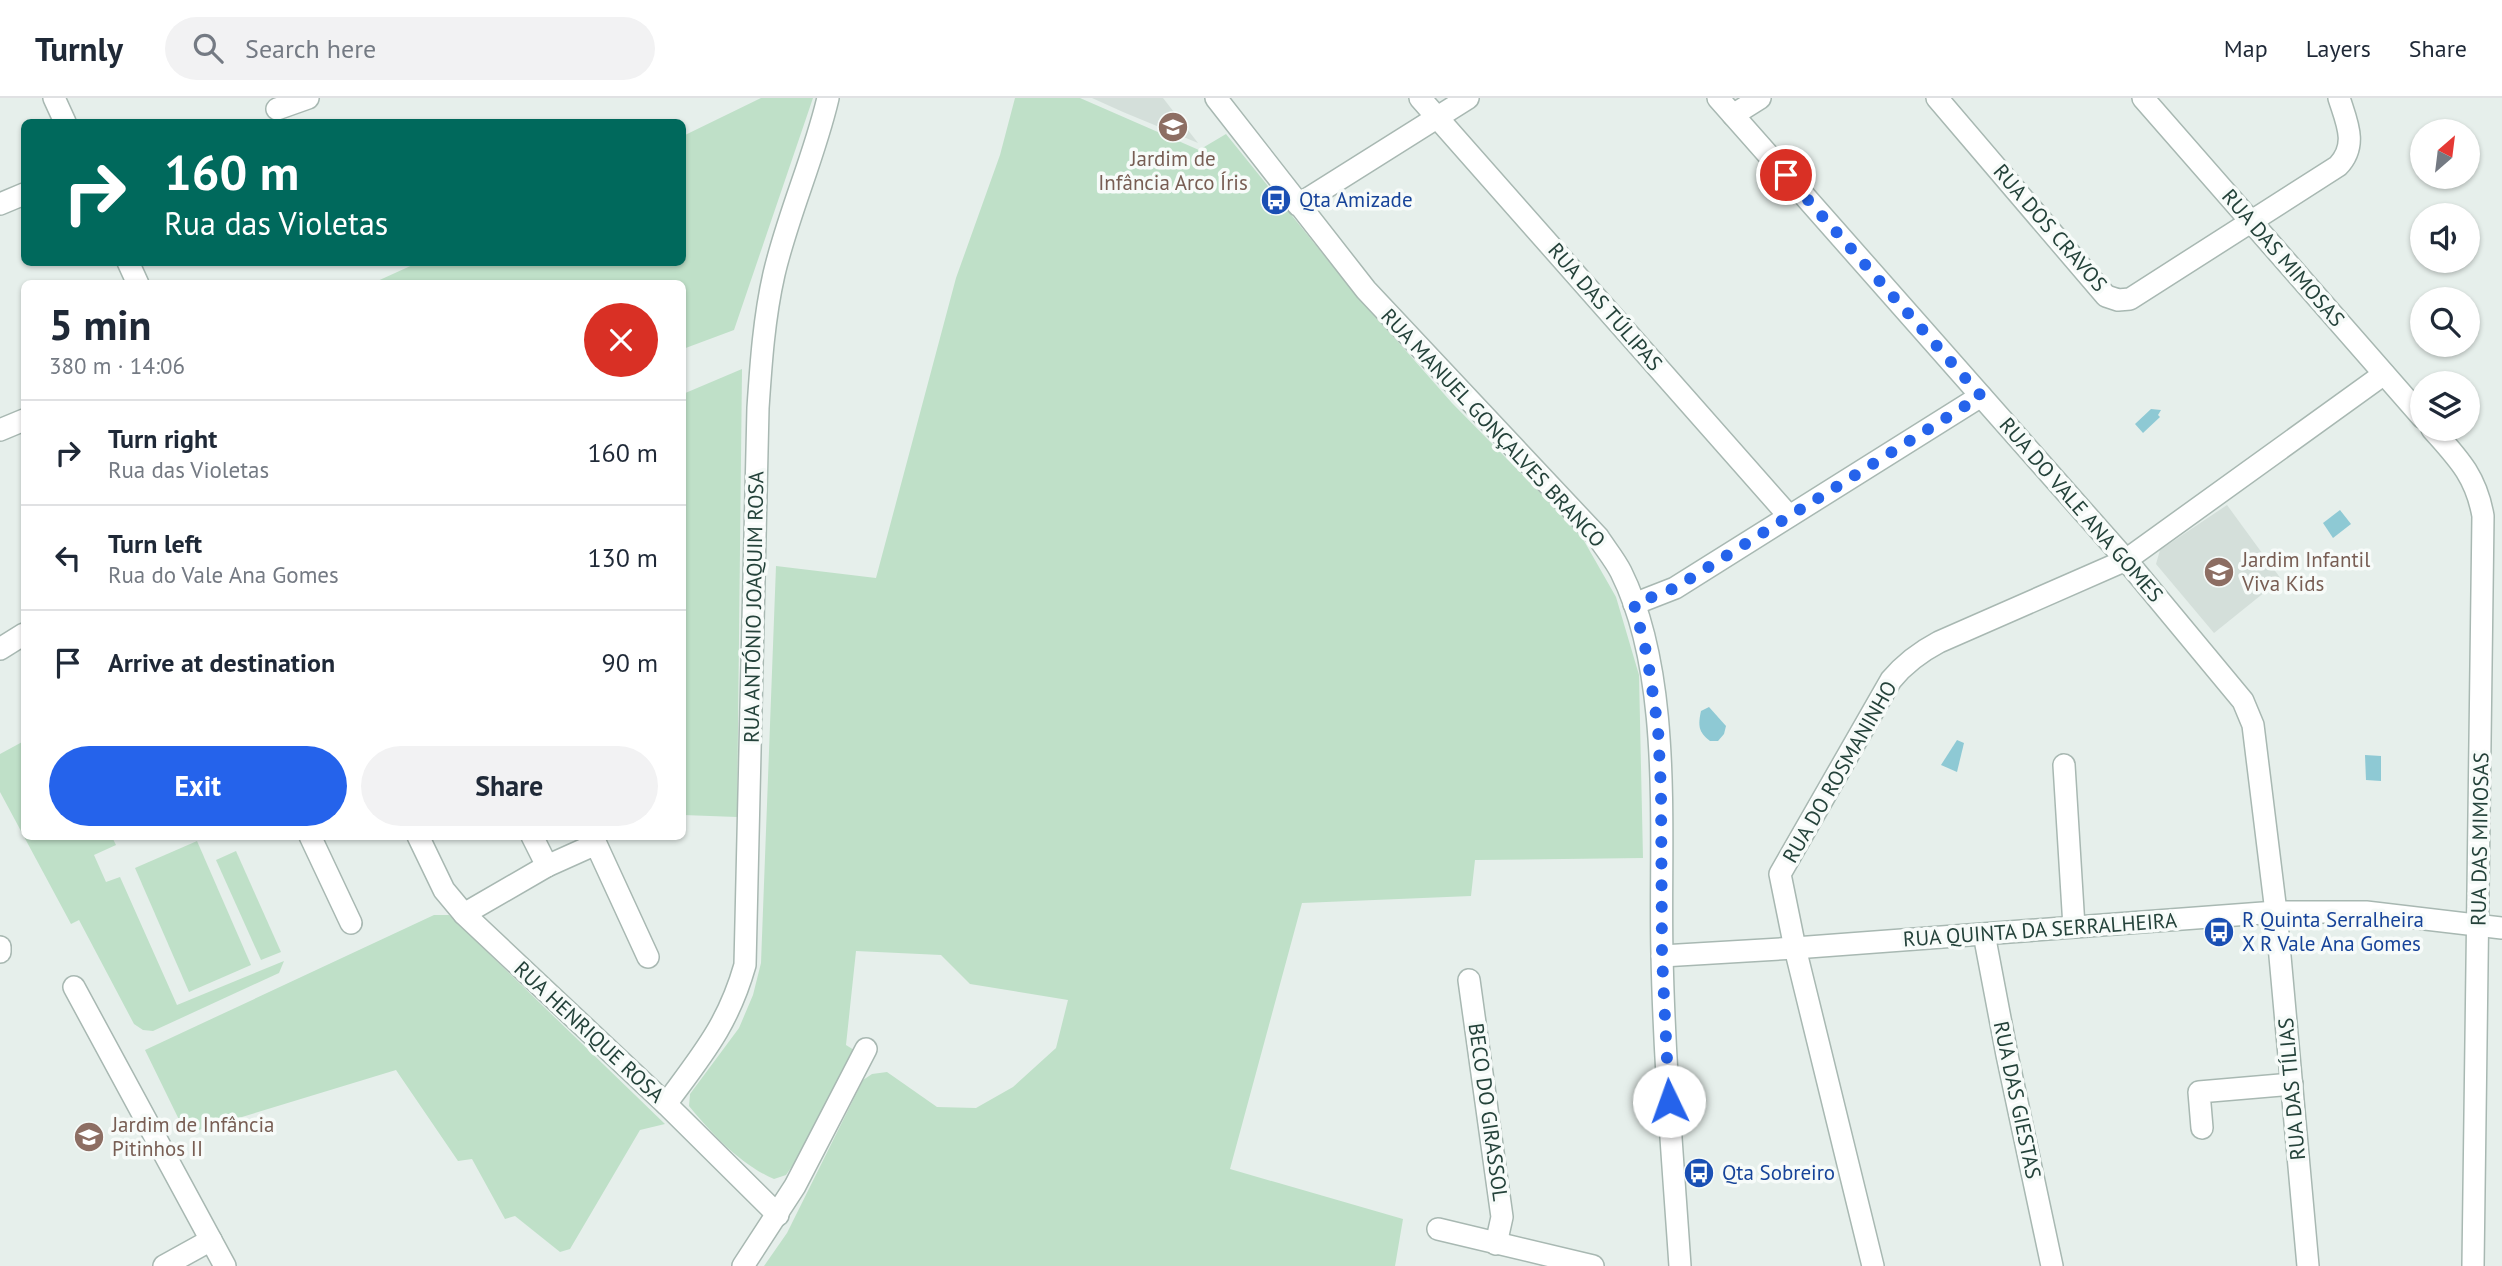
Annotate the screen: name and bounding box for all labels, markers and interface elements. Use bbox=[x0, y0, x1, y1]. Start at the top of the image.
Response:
search box bbox=[165, 17, 655, 80]
text: Turnly bbox=[35, 27, 123, 70]
icon: search bbox=[189, 29, 227, 67]
text: Search here bbox=[245, 32, 376, 65]
text: Map bbox=[2224, 33, 2268, 64]
text: Layers bbox=[2306, 33, 2371, 64]
text: Share bbox=[2409, 33, 2467, 64]
school or university icon: Jardim de Infância Arco Íris bbox=[1156, 110, 1190, 144]
north arrow bbox=[2410, 119, 2480, 189]
map controls bbox=[2410, 119, 2480, 441]
text: 160 m bbox=[164, 140, 299, 204]
place label: Jardim de Infância Arco Íris bbox=[1098, 145, 1248, 196]
pin bbox=[1756, 145, 1816, 205]
icon: right bbox=[49, 147, 140, 238]
icon: arrive bbox=[1767, 156, 1805, 194]
street label: RUA DOS CRAVOS bbox=[1988, 158, 2113, 297]
bus stop icon: Qta Amizade bbox=[1259, 183, 1293, 217]
street label: RUA DAS MIMOSAS bbox=[2216, 183, 2351, 332]
place label: Qta Amizade bbox=[1299, 186, 1413, 213]
text: Rua das Violetas bbox=[164, 202, 388, 244]
button: sound bbox=[2410, 203, 2480, 273]
street label: RUA DAS TÚLIPAS bbox=[1542, 237, 1668, 376]
button: search bbox=[2410, 287, 2480, 357]
text: 5 min bbox=[49, 297, 151, 352]
button: close bbox=[584, 303, 658, 377]
street label: RUA MANUEL GONÇALVES BRANCO bbox=[1375, 303, 1611, 553]
text: 380 m · 14:06 bbox=[49, 351, 185, 380]
button: layers bbox=[2410, 371, 2480, 441]
street label: RUA DO VALE ANA GOMES bbox=[1994, 412, 2169, 608]
text: Turn right bbox=[108, 422, 217, 455]
icon: right bbox=[49, 434, 87, 472]
text: 160 m bbox=[587, 436, 658, 469]
text: Rua das Violetas bbox=[108, 455, 269, 484]
street label: RUA ANTÓNIO JOAQUIM ROSA bbox=[738, 470, 769, 743]
text: Turn left bbox=[108, 527, 202, 560]
icon: left bbox=[49, 539, 87, 577]
text: 130 m bbox=[587, 541, 658, 574]
place label: Jardim Infantil Viva Kids bbox=[2241, 546, 2370, 597]
school or university icon: Jardim Infantil Viva Kids bbox=[2202, 555, 2236, 589]
text: Rua do Vale Ana Gomes bbox=[108, 560, 339, 589]
icon: arrive bbox=[49, 644, 87, 682]
text: Arrive at destination bbox=[108, 646, 335, 679]
text: 90 m bbox=[602, 646, 658, 679]
street label: RUA DO ROSMANINHO bbox=[1776, 676, 1903, 868]
button: Exit bbox=[49, 746, 347, 826]
button: Share bbox=[361, 746, 658, 826]
street label: RUA DAS MIMOSAS bbox=[2464, 752, 2495, 926]
street label: RUA QUINTA DA SERRALHEIRA bbox=[1902, 906, 2179, 953]
place label: R Quinta Serralheira X R Vale Ana Gomes bbox=[2242, 906, 2424, 957]
bus stop icon: R Quinta Serralheira X R Vale Ana Gomes bbox=[2202, 915, 2236, 949]
street label: RUA HENRIQUE ROSA bbox=[509, 955, 671, 1109]
street label: RUA DAS TÍLIAS bbox=[2272, 1017, 2311, 1161]
street label: RUA DAS GIESTAS bbox=[1988, 1019, 2047, 1181]
street label: BECO DO GIRASSOL bbox=[1463, 1021, 1514, 1203]
position arrow bbox=[1632, 1064, 1706, 1138]
place label: Jardim de Infância Pitinhos II bbox=[111, 1111, 275, 1162]
school or university icon: Jardim de Infância Pitinhos II bbox=[72, 1120, 106, 1154]
bus stop icon: Qta Sobreiro bbox=[1682, 1156, 1716, 1190]
place label: Qta Sobreiro bbox=[1722, 1159, 1835, 1186]

